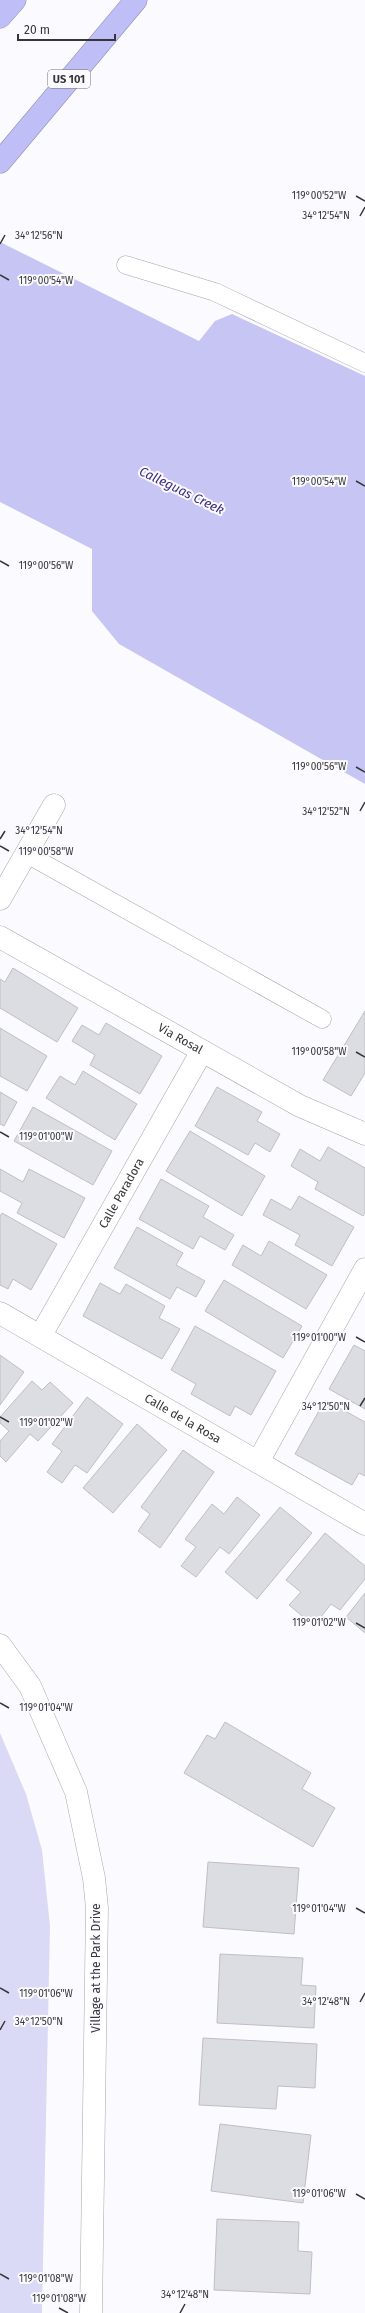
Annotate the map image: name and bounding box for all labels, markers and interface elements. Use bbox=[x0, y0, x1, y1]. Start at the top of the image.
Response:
scale bar bbox=[18, 16, 115, 42]
text: 20 m bbox=[24, 23, 50, 37]
road number: US 101 bbox=[48, 70, 90, 88]
text: 119°00'52"W bbox=[292, 190, 347, 202]
text: 34°12'54"N bbox=[302, 210, 350, 222]
text: 34°12'56"N bbox=[15, 230, 63, 242]
text: 119°00'54"W bbox=[19, 275, 74, 287]
water label: Calleguas Creek bbox=[137, 463, 227, 517]
text: 119°00'54"W bbox=[292, 476, 347, 488]
text: 119°00'56"W bbox=[19, 560, 74, 572]
text: 119°00'56"W bbox=[292, 761, 347, 773]
text: 34°12'52"N bbox=[302, 806, 350, 818]
text: 34°12'54"N bbox=[15, 825, 63, 837]
text: 119°00'58"W bbox=[19, 846, 74, 858]
street label: Via Rosal bbox=[155, 1020, 206, 1057]
text: 119°00'58"W bbox=[292, 1046, 347, 1058]
text: 119°01'00"W bbox=[19, 1131, 74, 1143]
street label: Calle Paradora bbox=[96, 1156, 147, 1231]
text: 119°01'00"W bbox=[292, 1332, 347, 1344]
street label: Calle de la Rosa bbox=[142, 1391, 223, 1446]
text: 34°12'50"N bbox=[302, 1401, 350, 1413]
text: 119°01'02"W bbox=[19, 1417, 73, 1429]
text: 119°01'02"W bbox=[292, 1617, 346, 1629]
text: 119°01'04"W bbox=[19, 1702, 73, 1714]
street label: Village at the Park Drive bbox=[89, 1903, 103, 2033]
text: 119°01'04"W bbox=[292, 1903, 346, 1915]
text: 119°01'06"W bbox=[19, 1988, 74, 2000]
text: 34°12'48"N bbox=[302, 1996, 350, 2008]
text: 34°12'50"N bbox=[15, 2016, 63, 2028]
text: 119°01'06"W bbox=[292, 2188, 347, 2200]
text: 119°01'08"W bbox=[19, 2273, 74, 2285]
text: 34°12'48"N bbox=[161, 2289, 209, 2301]
text: 119°01'08"W bbox=[32, 2293, 87, 2305]

